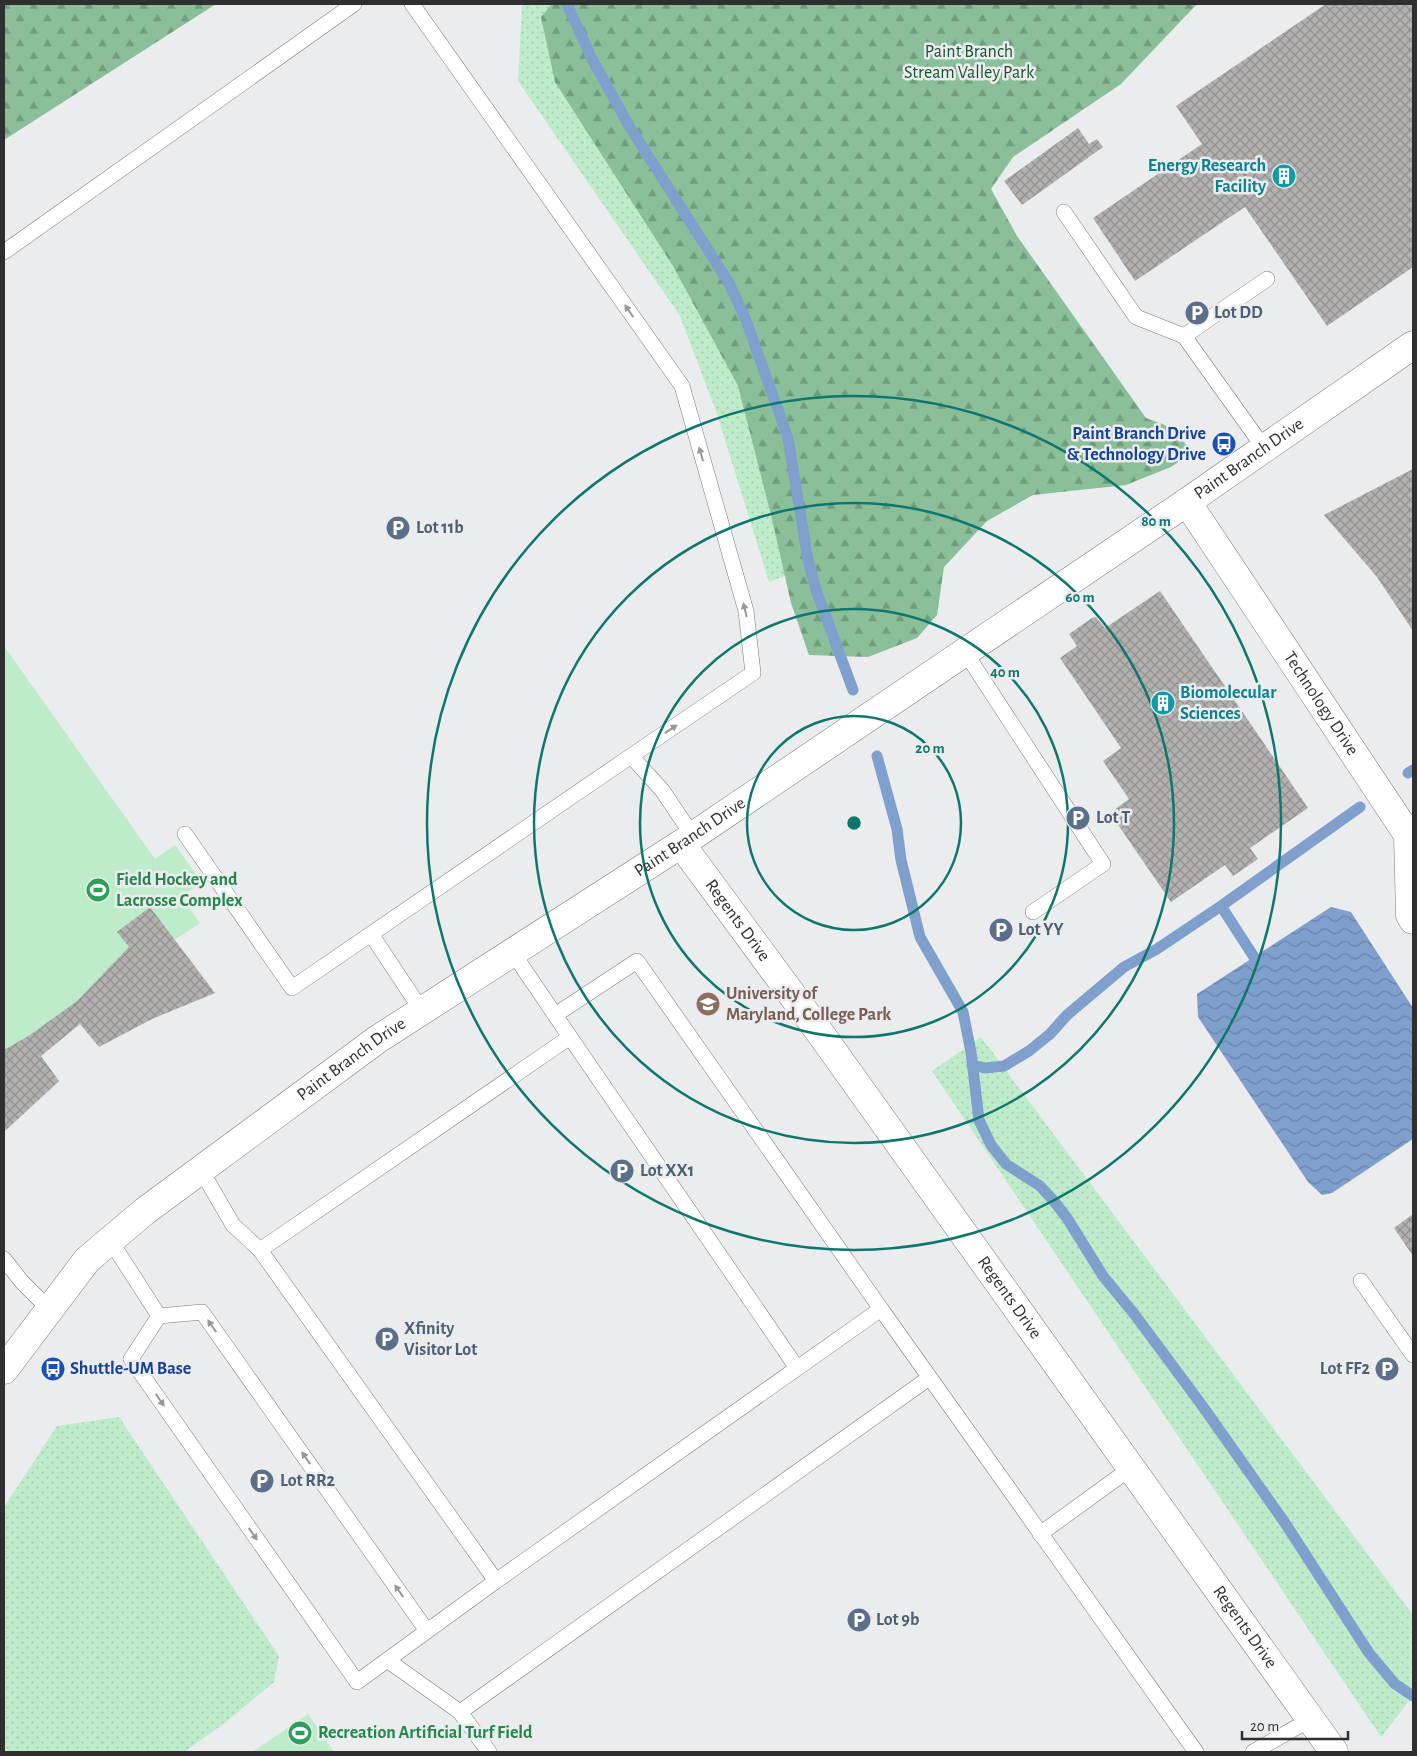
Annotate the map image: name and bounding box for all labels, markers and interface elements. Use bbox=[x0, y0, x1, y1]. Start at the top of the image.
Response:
park label: Paint Branch Stream Valley Park bbox=[904, 43, 1035, 82]
place label: Energy Research Facility bbox=[1148, 157, 1267, 196]
building icon: Energy Research Facility bbox=[1271, 163, 1297, 189]
parking icon: Lot DD bbox=[1184, 300, 1210, 326]
one-way arrow bbox=[624, 304, 634, 318]
place label: Lot DD bbox=[1214, 304, 1263, 322]
street label: Paint Branch Drive bbox=[1191, 415, 1307, 503]
place label: Paint Branch Drive & Technology Drive bbox=[1067, 425, 1206, 464]
bus stop icon: Paint Branch Drive & Technology Drive bbox=[1211, 431, 1237, 457]
one-way arrow bbox=[697, 447, 705, 462]
text: 80 m bbox=[1141, 514, 1171, 529]
parking icon: Lot 11b bbox=[385, 515, 411, 541]
place label: Lot 11b bbox=[416, 519, 464, 537]
text: 60 m bbox=[1065, 590, 1095, 605]
one-way arrow bbox=[741, 603, 749, 618]
street label: Technology Drive bbox=[1280, 648, 1362, 759]
text: 40 m bbox=[990, 665, 1020, 680]
place label: Biomolecular Sciences bbox=[1180, 684, 1277, 723]
building icon: Biomolecular Sciences bbox=[1150, 690, 1176, 716]
one-way arrow bbox=[665, 724, 678, 734]
text: 20 m bbox=[915, 741, 945, 756]
street label: Paint Branch Drive bbox=[631, 794, 749, 880]
parking icon: Lot T bbox=[1065, 805, 1091, 831]
place label: Lot T bbox=[1096, 809, 1130, 827]
centre of rings bbox=[845, 814, 863, 832]
place label: Field Hockey and Lacrosse Complex bbox=[116, 871, 243, 910]
street label: Regents Drive bbox=[701, 876, 773, 965]
sports icon: Field Hockey and Lacrosse Complex bbox=[85, 877, 111, 903]
parking icon: Lot YY bbox=[988, 917, 1014, 943]
place label: Lot YY bbox=[1018, 921, 1064, 939]
place label: University of Maryland, College Park bbox=[726, 985, 891, 1024]
school or university icon: University of Maryland, College Park bbox=[695, 991, 721, 1017]
street label: Paint Branch Drive bbox=[294, 1015, 409, 1104]
parking icon: Lot XX1 bbox=[609, 1158, 635, 1184]
place label: Lot XX1 bbox=[640, 1162, 694, 1180]
street label: Regents Drive bbox=[974, 1253, 1045, 1342]
one-way arrow bbox=[207, 1319, 217, 1332]
place label: Xfinity Visitor Lot bbox=[404, 1320, 477, 1359]
parking icon: Xfinity Visitor Lot bbox=[374, 1326, 400, 1352]
bus stop icon: Shuttle-UM Base bbox=[40, 1356, 66, 1382]
parking icon: Lot FF2 bbox=[1374, 1356, 1400, 1382]
place label: Shuttle-UM Base bbox=[70, 1360, 191, 1378]
place label: Lot FF2 bbox=[1320, 1360, 1371, 1378]
one-way arrow bbox=[155, 1394, 165, 1407]
one-way arrow bbox=[301, 1452, 311, 1465]
parking icon: Lot RR2 bbox=[249, 1468, 275, 1494]
place label: Lot RR2 bbox=[280, 1472, 336, 1490]
one-way arrow bbox=[248, 1527, 258, 1540]
street label: Regents Drive bbox=[1209, 1583, 1280, 1672]
one-way arrow bbox=[394, 1585, 404, 1598]
parking icon: Lot 9b bbox=[846, 1607, 872, 1633]
place label: Lot 9b bbox=[876, 1611, 919, 1629]
scale bar bbox=[1242, 1708, 1348, 1740]
text: 20 m bbox=[1250, 1719, 1279, 1734]
sports icon: Recreation Artificial Turf Field bbox=[287, 1720, 313, 1746]
place label: Recreation Artificial Turf Field bbox=[318, 1724, 533, 1742]

